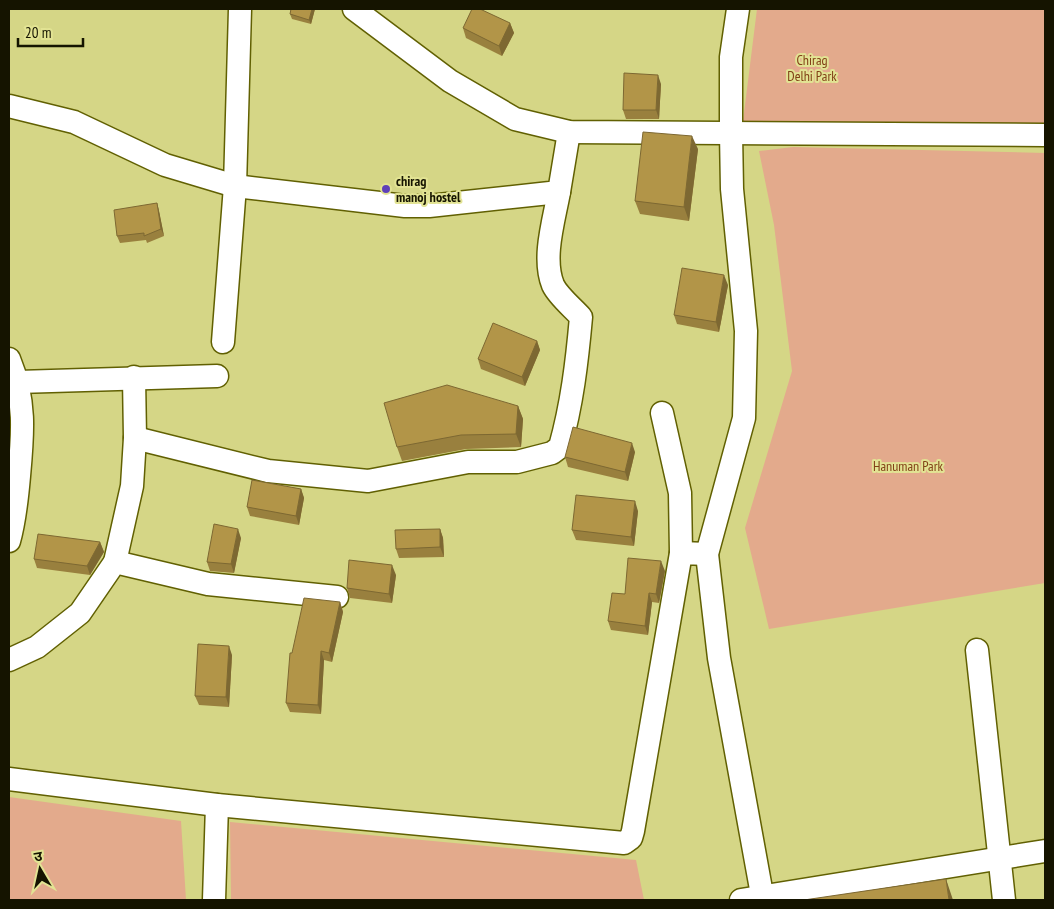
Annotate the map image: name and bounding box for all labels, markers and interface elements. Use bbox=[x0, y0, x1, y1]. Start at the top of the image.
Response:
scale bar bbox=[18, 15, 82, 47]
text: 20 m bbox=[25, 23, 51, 42]
park label: Chirag Delhi Park bbox=[787, 51, 837, 85]
place label: chirag manoj hostel bbox=[396, 172, 461, 206]
marker: chirag manoj hostel bbox=[380, 183, 392, 195]
park label: Hanuman Park bbox=[873, 457, 944, 475]
north arrow bbox=[15, 844, 65, 894]
text: उ bbox=[33, 847, 44, 866]

